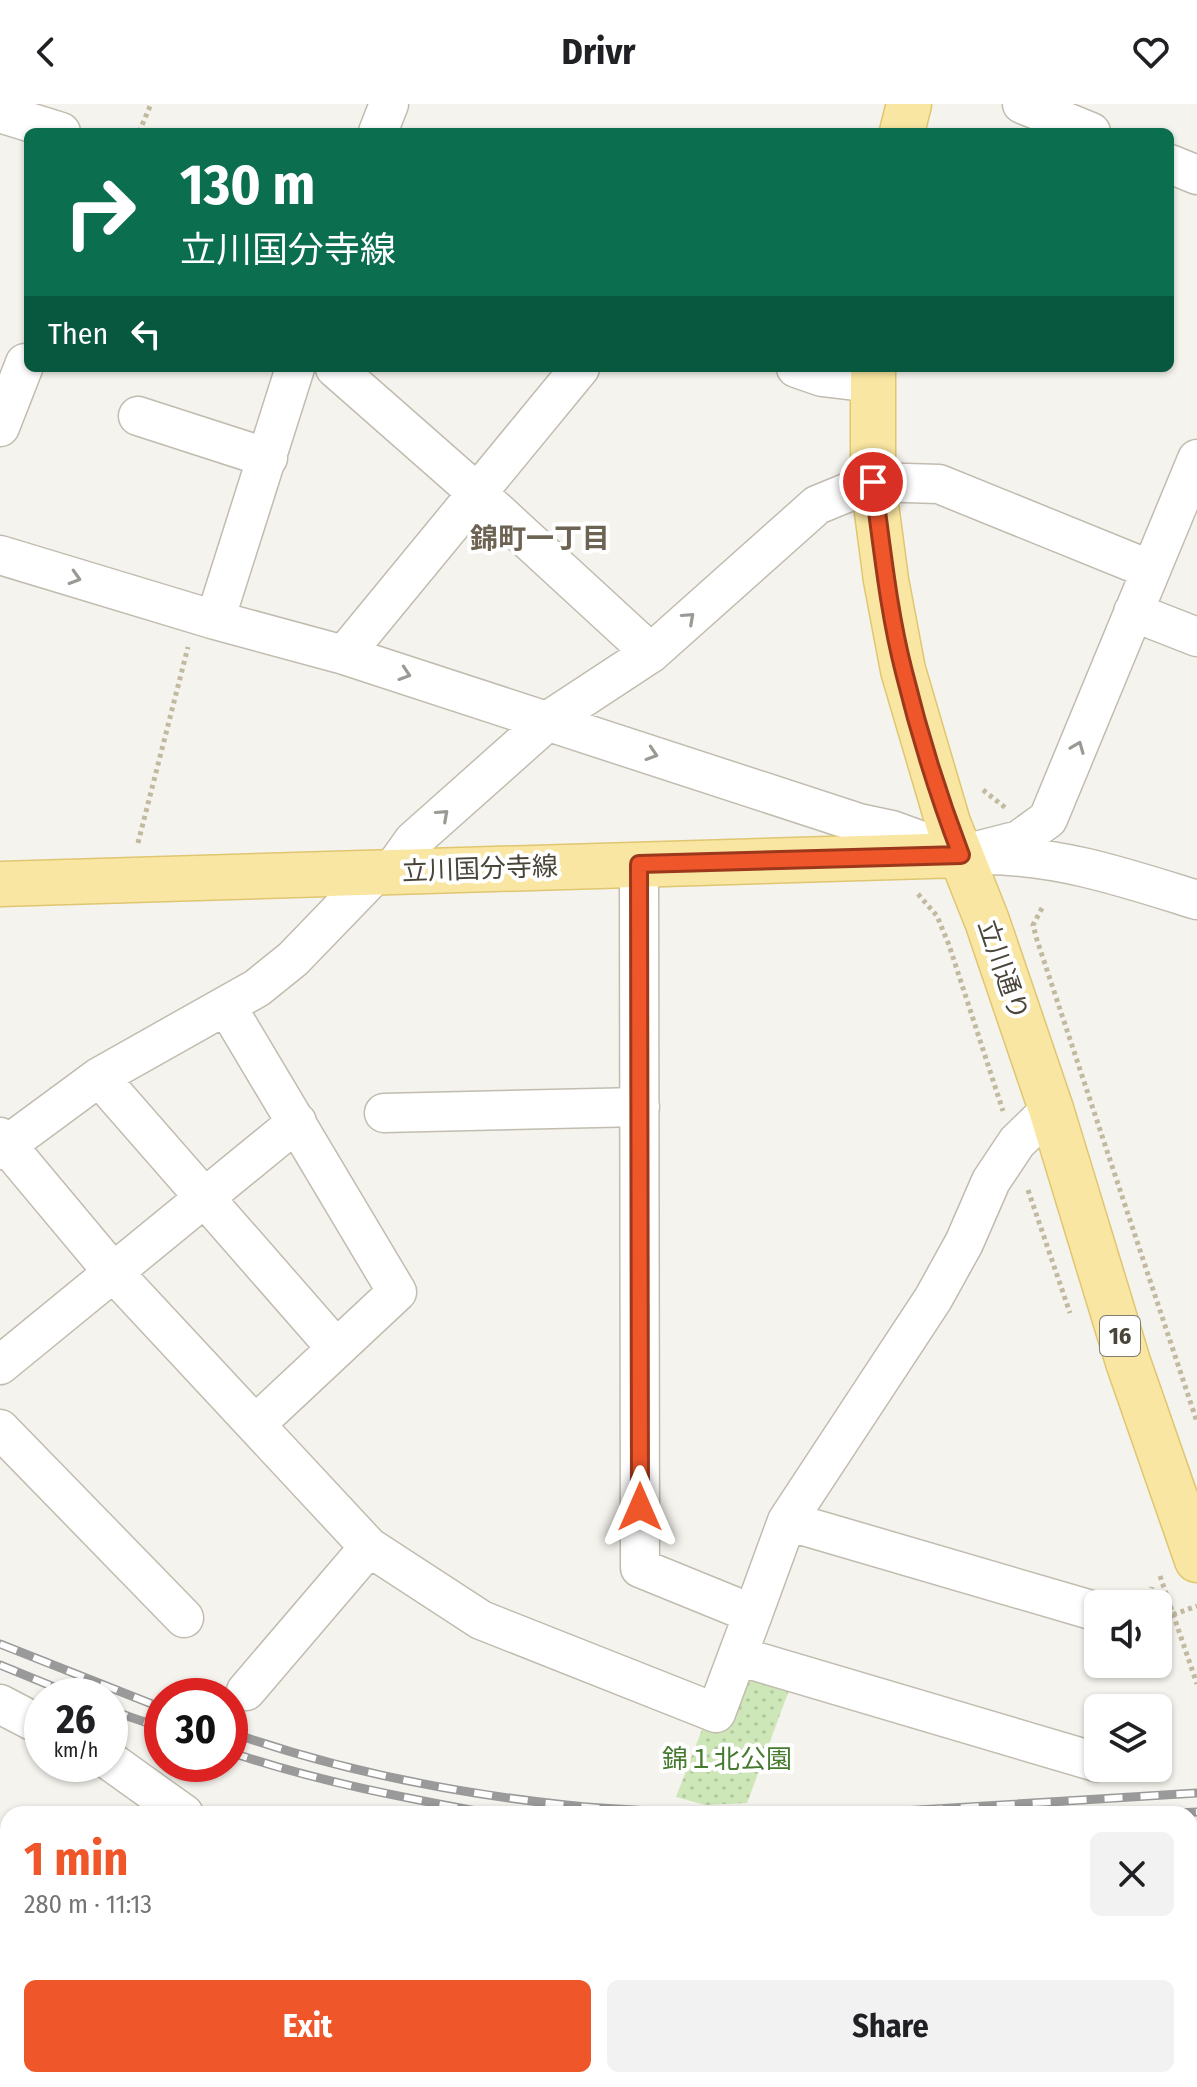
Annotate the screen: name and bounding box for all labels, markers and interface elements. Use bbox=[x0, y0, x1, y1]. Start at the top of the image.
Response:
icon: back bbox=[24, 30, 68, 74]
text: Drivr bbox=[561, 30, 636, 74]
icon: heart bbox=[1129, 30, 1173, 74]
text: 130 m bbox=[180, 152, 315, 219]
icon: right bbox=[48, 160, 152, 264]
text: 立川国分寺線 bbox=[180, 228, 396, 272]
icon: left bbox=[124, 312, 168, 356]
text: Then bbox=[48, 316, 108, 352]
pin bbox=[839, 448, 907, 516]
icon: arrive bbox=[851, 460, 895, 504]
district label: 錦町一丁目 bbox=[470, 522, 610, 555]
one-way arrow bbox=[67, 569, 81, 585]
one-way arrow bbox=[680, 613, 695, 628]
one-way arrow bbox=[398, 665, 411, 681]
one-way arrow bbox=[1068, 741, 1084, 755]
one-way arrow bbox=[645, 744, 659, 760]
one-way arrow bbox=[433, 810, 448, 824]
street label: 立川国分寺線 bbox=[401, 851, 559, 887]
street label: 立川通り bbox=[971, 916, 1035, 1024]
road number: 16 bbox=[1100, 1316, 1140, 1356]
position arrow bbox=[598, 1465, 682, 1549]
map controls bbox=[1084, 1590, 1172, 1782]
button: sound bbox=[1084, 1590, 1172, 1678]
speed limit sign: 30 bbox=[144, 1678, 248, 1782]
button: layers bbox=[1084, 1694, 1172, 1782]
text: 26 bbox=[56, 1696, 96, 1744]
text: km/h bbox=[54, 1738, 98, 1762]
park label: 錦１北公園 bbox=[662, 1744, 792, 1775]
text: 1 min bbox=[24, 1830, 129, 1888]
button: close bbox=[1090, 1832, 1174, 1916]
text: 280 m · 11:13 bbox=[24, 1889, 152, 1920]
button: Exit bbox=[24, 1980, 591, 2072]
button: Share bbox=[607, 1980, 1174, 2072]

